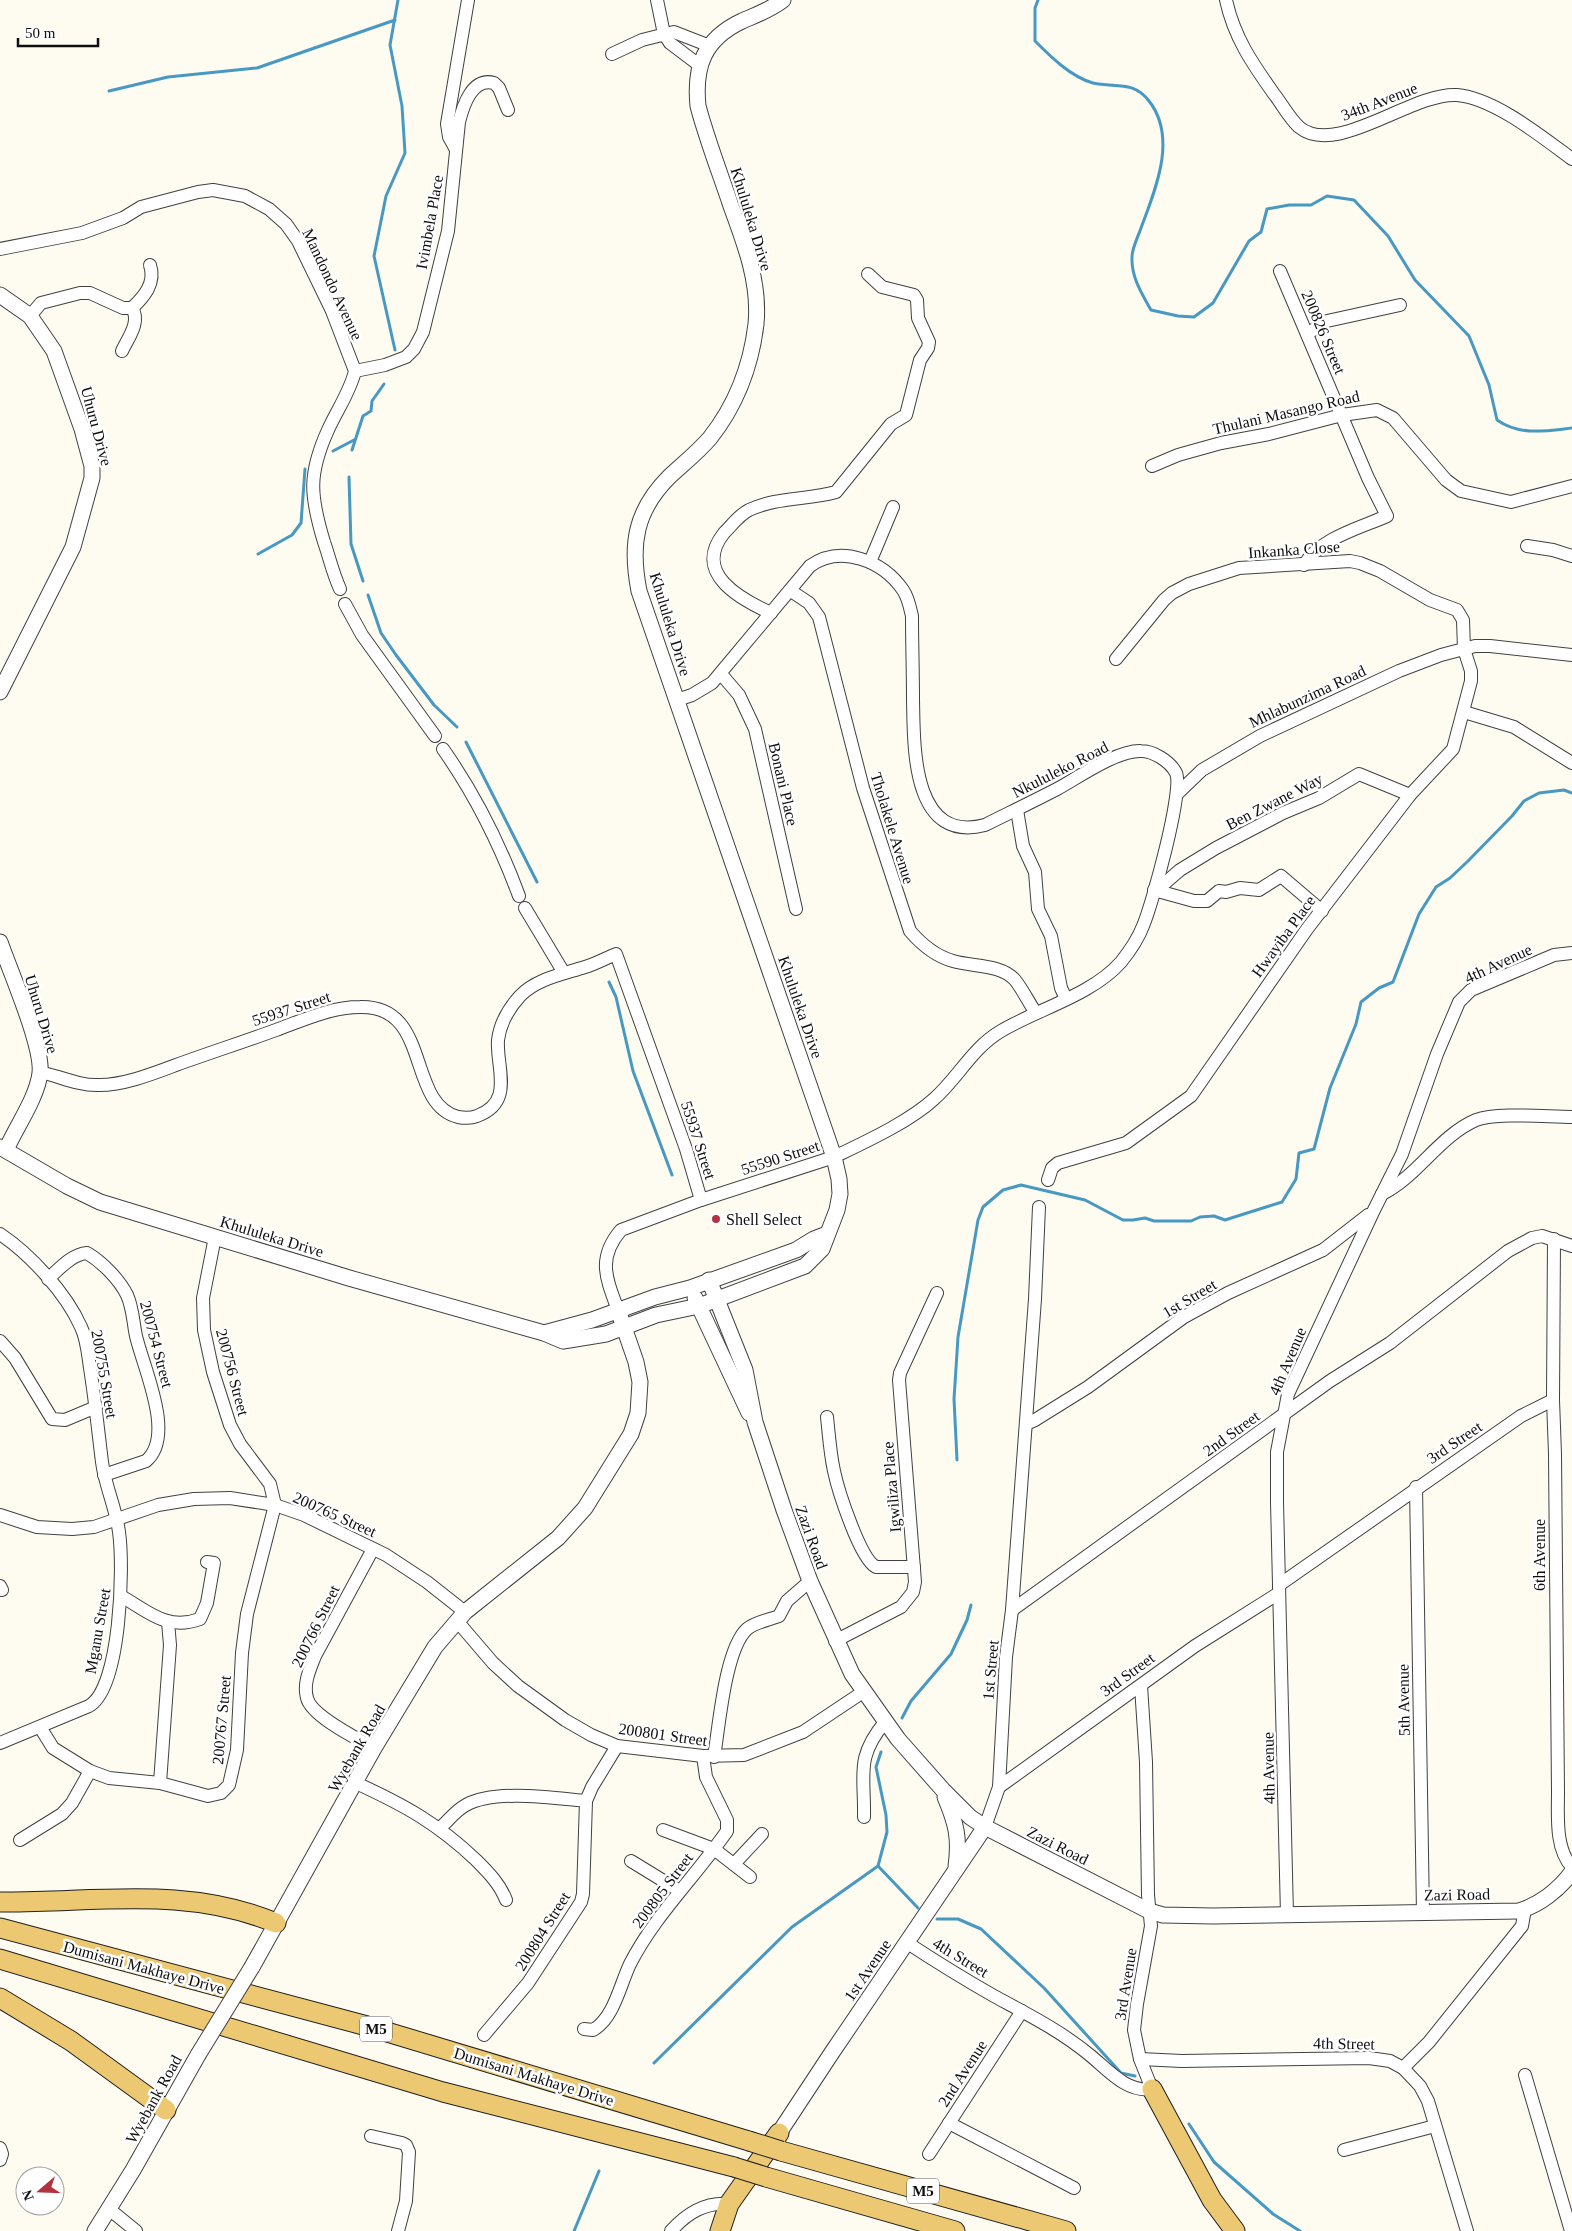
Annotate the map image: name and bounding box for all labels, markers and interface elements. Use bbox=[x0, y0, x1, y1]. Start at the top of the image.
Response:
scale bar bbox=[18, 15, 98, 47]
text: 50 m bbox=[25, 25, 56, 41]
street label: 34th Avenue bbox=[1339, 79, 1420, 124]
street label: Khululeka Drive bbox=[728, 165, 775, 273]
street label: Ivimbela Place bbox=[413, 174, 446, 271]
street label: Mandondo Avenue bbox=[299, 226, 366, 343]
street label: 200826 Street bbox=[1298, 288, 1349, 377]
street label: Uhuru Drive bbox=[78, 385, 115, 468]
street label: Thulani Masango Road bbox=[1211, 387, 1361, 439]
street label: Inkanka Close bbox=[1248, 538, 1341, 561]
street label: Khululeka Drive bbox=[647, 570, 694, 678]
street label: Mhlabunzima Road bbox=[1246, 662, 1368, 731]
street label: Nkululeko Road bbox=[1009, 738, 1111, 801]
street label: Bonani Place bbox=[766, 741, 801, 827]
street label: Tholakele Avenue bbox=[867, 770, 918, 886]
street label: Ben Zwane Way bbox=[1223, 770, 1326, 834]
street label: Hwayiba Place bbox=[1248, 892, 1319, 981]
street label: 4th Avenue bbox=[1462, 941, 1534, 986]
street label: Khululeka Drive bbox=[775, 954, 826, 1061]
street label: Uhuru Drive bbox=[22, 973, 62, 1056]
street label: 55937 Street bbox=[250, 988, 333, 1029]
street label: 55937 Street bbox=[678, 1099, 719, 1182]
street label: 55590 Street bbox=[739, 1137, 822, 1178]
place label: Shell Select bbox=[726, 1211, 803, 1228]
street label: Khululeka Drive bbox=[218, 1213, 326, 1260]
marker: Shell Select bbox=[710, 1213, 722, 1225]
street label: 1st Street bbox=[1159, 1275, 1220, 1321]
street label: 200754 Street bbox=[137, 1299, 176, 1390]
street label: 4th Avenue bbox=[1266, 1325, 1309, 1398]
street label: 200756 Street bbox=[213, 1327, 252, 1418]
street label: 200755 Street bbox=[88, 1329, 121, 1420]
street label: 2nd Street bbox=[1200, 1407, 1263, 1459]
street label: 3rd Street bbox=[1424, 1418, 1485, 1467]
street label: Igwiliza Place bbox=[879, 1441, 905, 1533]
street label: 200765 Street bbox=[291, 1489, 380, 1541]
street label: Zazi Road bbox=[792, 1503, 831, 1571]
street label: 6th Avenue bbox=[1531, 1519, 1548, 1591]
street label: 200766 Street bbox=[288, 1582, 343, 1670]
street label: Mganu Street bbox=[82, 1586, 114, 1675]
street label: 1st Street bbox=[979, 1639, 1002, 1701]
street label: 3rd Street bbox=[1097, 1649, 1158, 1700]
street label: 5th Avenue bbox=[1394, 1664, 1413, 1736]
street label: 200767 Street bbox=[209, 1674, 234, 1765]
street label: Wyebank Road bbox=[325, 1702, 389, 1795]
street label: 200801 Street bbox=[618, 1720, 709, 1749]
street label: 4th Avenue bbox=[1259, 1732, 1278, 1804]
street label: Zazi Road bbox=[1024, 1823, 1091, 1868]
street label: 200805 Street bbox=[629, 1849, 696, 1931]
street label: Zazi Road bbox=[1424, 1885, 1490, 1904]
street label: 200804 Street bbox=[512, 1888, 574, 1974]
street label: 4th Street bbox=[930, 1934, 992, 1981]
street label: 1st Avenue bbox=[841, 1936, 894, 2004]
street label: Dumisani Makhaye Drive bbox=[61, 1938, 226, 1998]
street label: 3rd Avenue bbox=[1111, 1947, 1140, 2021]
road number: M5 bbox=[360, 2016, 392, 2042]
street label: 4th Street bbox=[1313, 2034, 1376, 2053]
street label: 2nd Avenue bbox=[935, 2037, 990, 2110]
street label: Dumisani Makhaye Drive bbox=[452, 2044, 616, 2110]
street label: Wyebank Road bbox=[122, 2052, 186, 2147]
north arrow bbox=[15, 2166, 65, 2216]
road number: M5 bbox=[907, 2178, 939, 2204]
text: N bbox=[19, 2188, 37, 2202]

